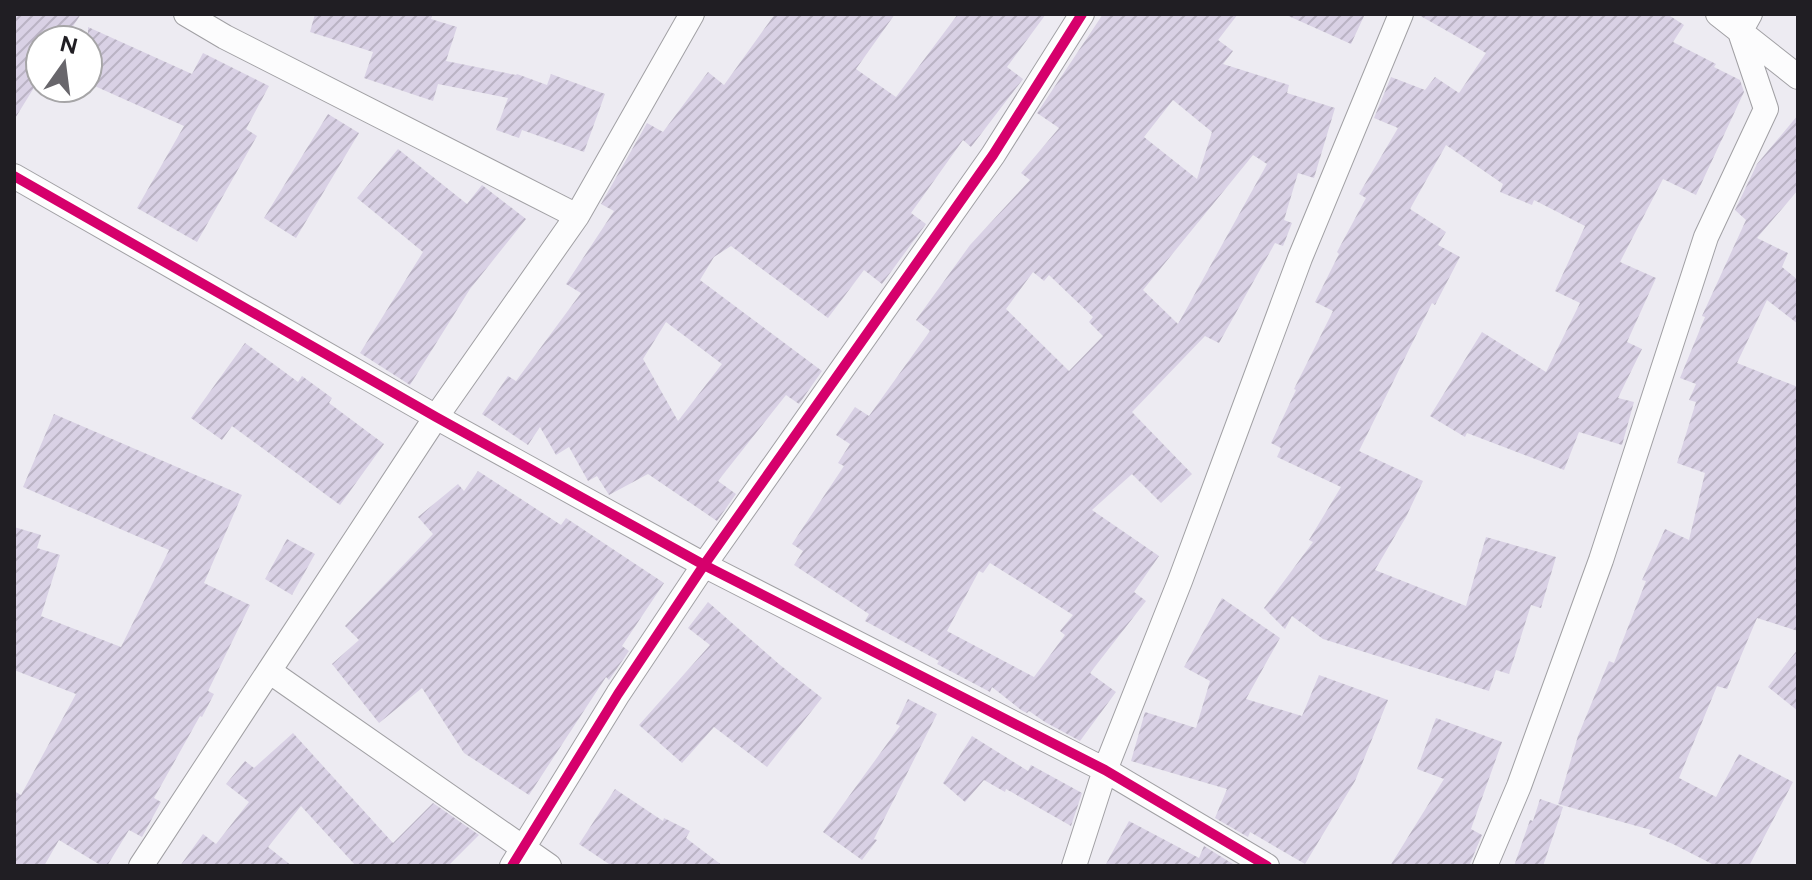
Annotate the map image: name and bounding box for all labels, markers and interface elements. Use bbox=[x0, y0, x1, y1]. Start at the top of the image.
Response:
north arrow bbox=[24, 24, 104, 104]
text: N bbox=[57, 30, 80, 60]

